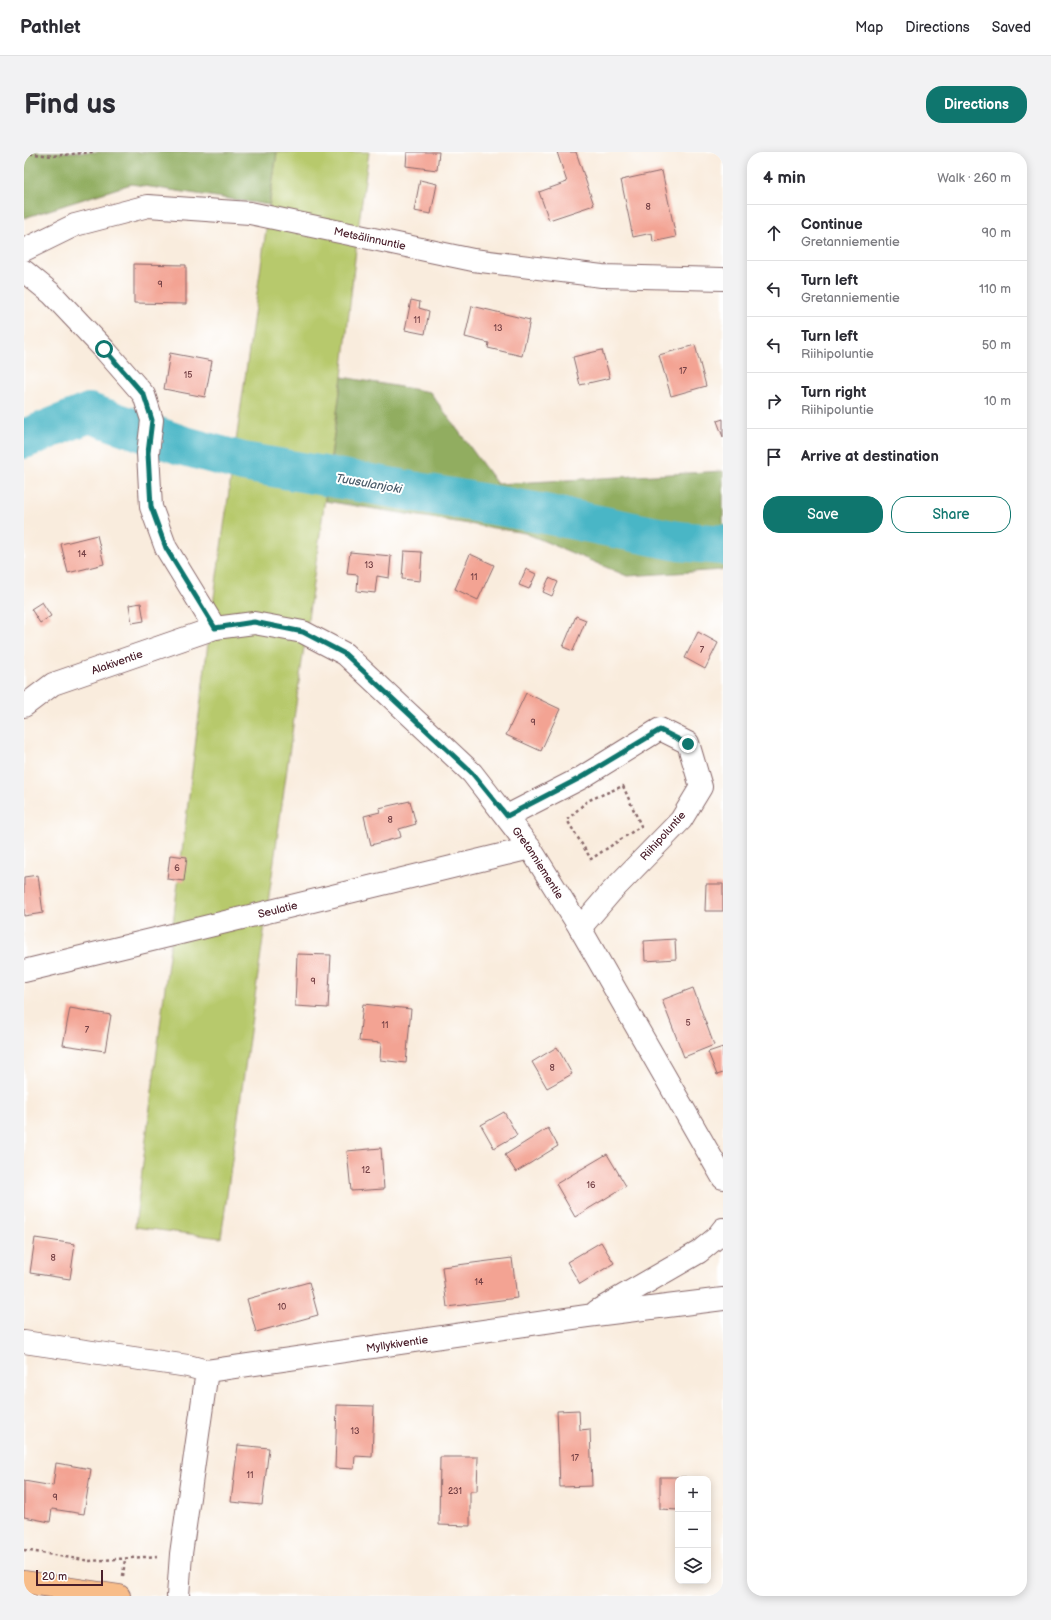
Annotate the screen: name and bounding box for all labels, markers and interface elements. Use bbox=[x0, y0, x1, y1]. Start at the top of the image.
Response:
text: Pathlet bbox=[20, 16, 81, 39]
text: Map bbox=[855, 19, 883, 36]
text: Directions bbox=[905, 19, 970, 36]
text: Saved bbox=[992, 19, 1031, 36]
button: Directions bbox=[926, 86, 1027, 123]
text: Find us bbox=[24, 88, 116, 121]
text: 4 min bbox=[763, 168, 806, 188]
text: Walk · 260 m bbox=[937, 170, 1011, 186]
house number: 8 bbox=[645, 202, 651, 213]
text: Continue bbox=[801, 215, 863, 234]
icon: ahead bbox=[763, 222, 785, 244]
street label: Metsälinnuntie bbox=[333, 224, 408, 252]
text: 90 m bbox=[982, 225, 1011, 241]
text: Gretanniementie bbox=[801, 234, 900, 250]
text: Turn left bbox=[801, 271, 858, 290]
icon: left bbox=[763, 278, 785, 300]
house number: 9 bbox=[157, 279, 163, 290]
text: 110 m bbox=[979, 281, 1011, 297]
text: Gretanniementie bbox=[801, 290, 900, 306]
house number: 11 bbox=[414, 315, 420, 326]
house number: 13 bbox=[493, 323, 503, 334]
text: Turn left bbox=[801, 327, 858, 346]
icon: left bbox=[763, 334, 785, 356]
text: 50 m bbox=[982, 337, 1011, 353]
route start bbox=[95, 340, 113, 358]
text: Riihipoluntie bbox=[801, 346, 874, 362]
house number: 17 bbox=[679, 366, 688, 377]
house number: 15 bbox=[184, 370, 192, 381]
text: Turn right bbox=[801, 383, 866, 402]
icon: right bbox=[763, 390, 785, 412]
text: 10 m bbox=[984, 393, 1011, 409]
text: Riihipoluntie bbox=[801, 402, 874, 418]
icon: arrive bbox=[763, 446, 785, 468]
text: Arrive at destination bbox=[801, 447, 939, 466]
water label: Tuusulanjoki bbox=[335, 471, 404, 497]
button: Save bbox=[763, 496, 883, 533]
button: Share bbox=[891, 496, 1011, 533]
house number: 14 bbox=[78, 549, 87, 560]
house number: 13 bbox=[364, 560, 374, 571]
house number: 11 bbox=[471, 572, 477, 583]
house number: 7 bbox=[700, 645, 705, 656]
street label: Alakiventie bbox=[90, 647, 145, 677]
house number: 9 bbox=[530, 717, 536, 728]
route end bbox=[679, 735, 697, 753]
street label: Riihipoluntie bbox=[638, 808, 689, 863]
house number: 8 bbox=[387, 815, 393, 826]
street label: Gretanniementie bbox=[510, 824, 567, 902]
house number: 6 bbox=[174, 863, 180, 874]
street label: Seulatie bbox=[256, 898, 299, 920]
house number: 9 bbox=[310, 976, 316, 987]
house number: 5 bbox=[685, 1018, 691, 1029]
house number: 11 bbox=[382, 1020, 388, 1031]
house number: 7 bbox=[85, 1025, 90, 1036]
house number: 8 bbox=[549, 1063, 555, 1074]
house number: 12 bbox=[362, 1165, 371, 1176]
house number: 16 bbox=[587, 1180, 596, 1191]
house number: 8 bbox=[50, 1253, 56, 1264]
house number: 14 bbox=[475, 1277, 484, 1288]
house number: 10 bbox=[278, 1302, 286, 1313]
street label: Myllykiventie bbox=[365, 1333, 429, 1354]
house number: 13 bbox=[350, 1426, 360, 1437]
house number: 17 bbox=[571, 1453, 580, 1464]
house number: 11 bbox=[247, 1470, 253, 1481]
map controls bbox=[675, 1476, 711, 1584]
button: + bbox=[675, 1476, 711, 1512]
house number: 231 bbox=[448, 1486, 462, 1497]
house number: 9 bbox=[52, 1492, 58, 1503]
button: − bbox=[675, 1512, 711, 1548]
button: layers bbox=[675, 1548, 711, 1584]
scale bar bbox=[36, 1568, 103, 1587]
text: 20 m bbox=[42, 1570, 67, 1583]

